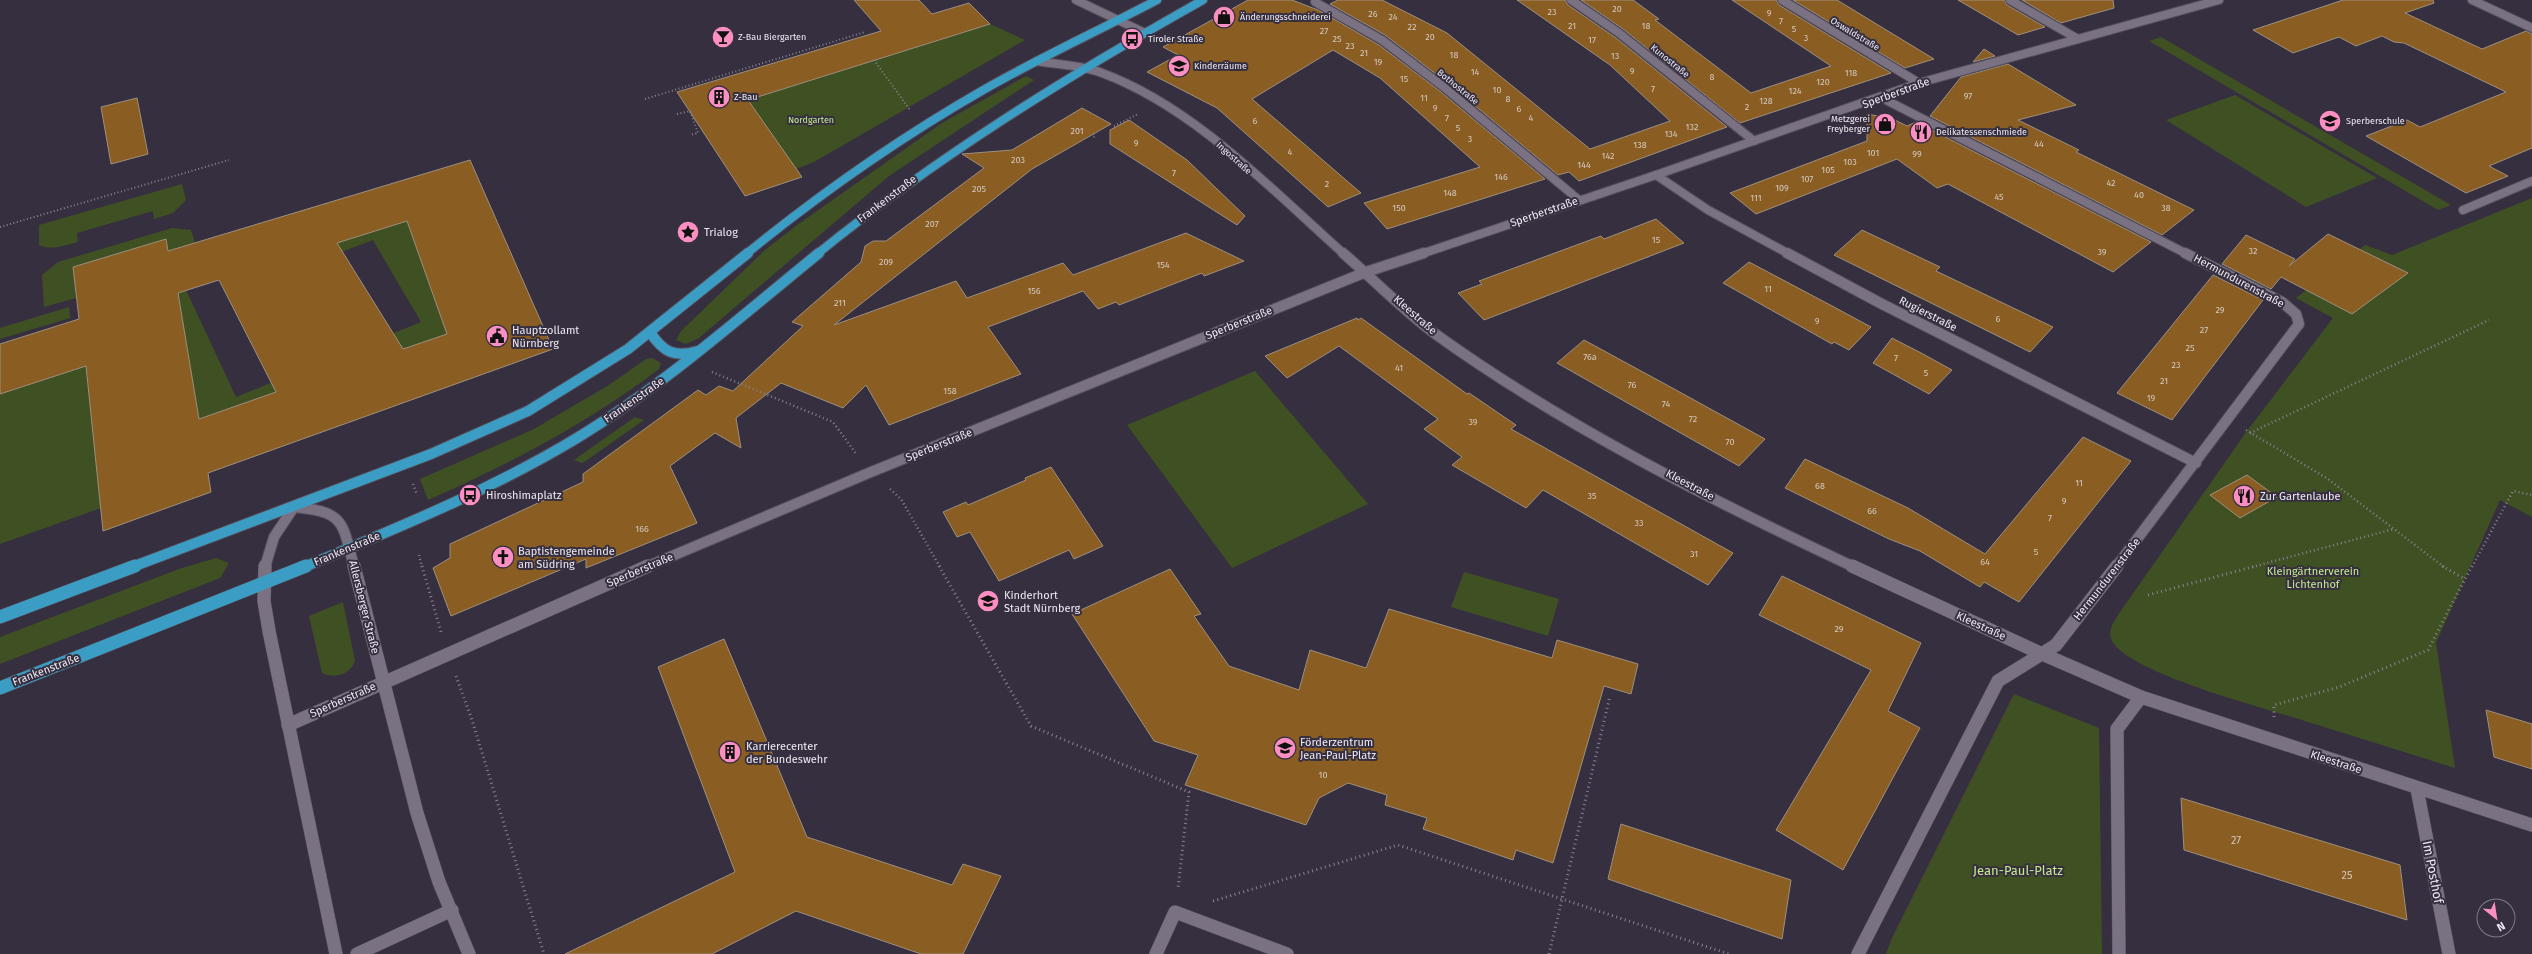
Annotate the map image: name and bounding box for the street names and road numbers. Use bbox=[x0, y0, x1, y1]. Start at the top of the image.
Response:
street label: Oswaldstraße bbox=[1829, 15, 1881, 53]
street label: Kunostraße bbox=[1649, 42, 1691, 80]
street label: Bothostraße bbox=[1435, 67, 1481, 107]
street label: Sperberstraße bbox=[1860, 75, 1932, 111]
street label: Ingostraße bbox=[1214, 140, 1254, 176]
street label: Frankenstraße bbox=[855, 173, 919, 225]
street label: Sperberstraße bbox=[1508, 194, 1580, 230]
street label: Hermundurenstraße bbox=[2191, 252, 2287, 310]
street label: Kleestraße bbox=[1391, 293, 1439, 337]
street label: Rugierstraße bbox=[1897, 294, 1959, 334]
street label: Sperberstraße bbox=[1204, 304, 1274, 342]
street label: Frankenstraße bbox=[601, 374, 667, 426]
street label: Sperberstraße bbox=[904, 426, 974, 464]
street label: Kleestraße bbox=[1664, 467, 1717, 503]
street label: Frankenstraße bbox=[312, 529, 382, 569]
street label: Hermundurenstraße bbox=[2071, 535, 2143, 623]
street label: Sperberstraße bbox=[605, 550, 675, 590]
street label: Allersberger Straße bbox=[346, 559, 382, 655]
street label: Kleestraße bbox=[1954, 609, 2008, 643]
street label: Frankenstraße bbox=[11, 651, 81, 689]
street label: Sperberstraße bbox=[308, 680, 378, 720]
street label: Kleestraße bbox=[2309, 748, 2363, 776]
street label: Im Posthof bbox=[2420, 839, 2447, 906]

